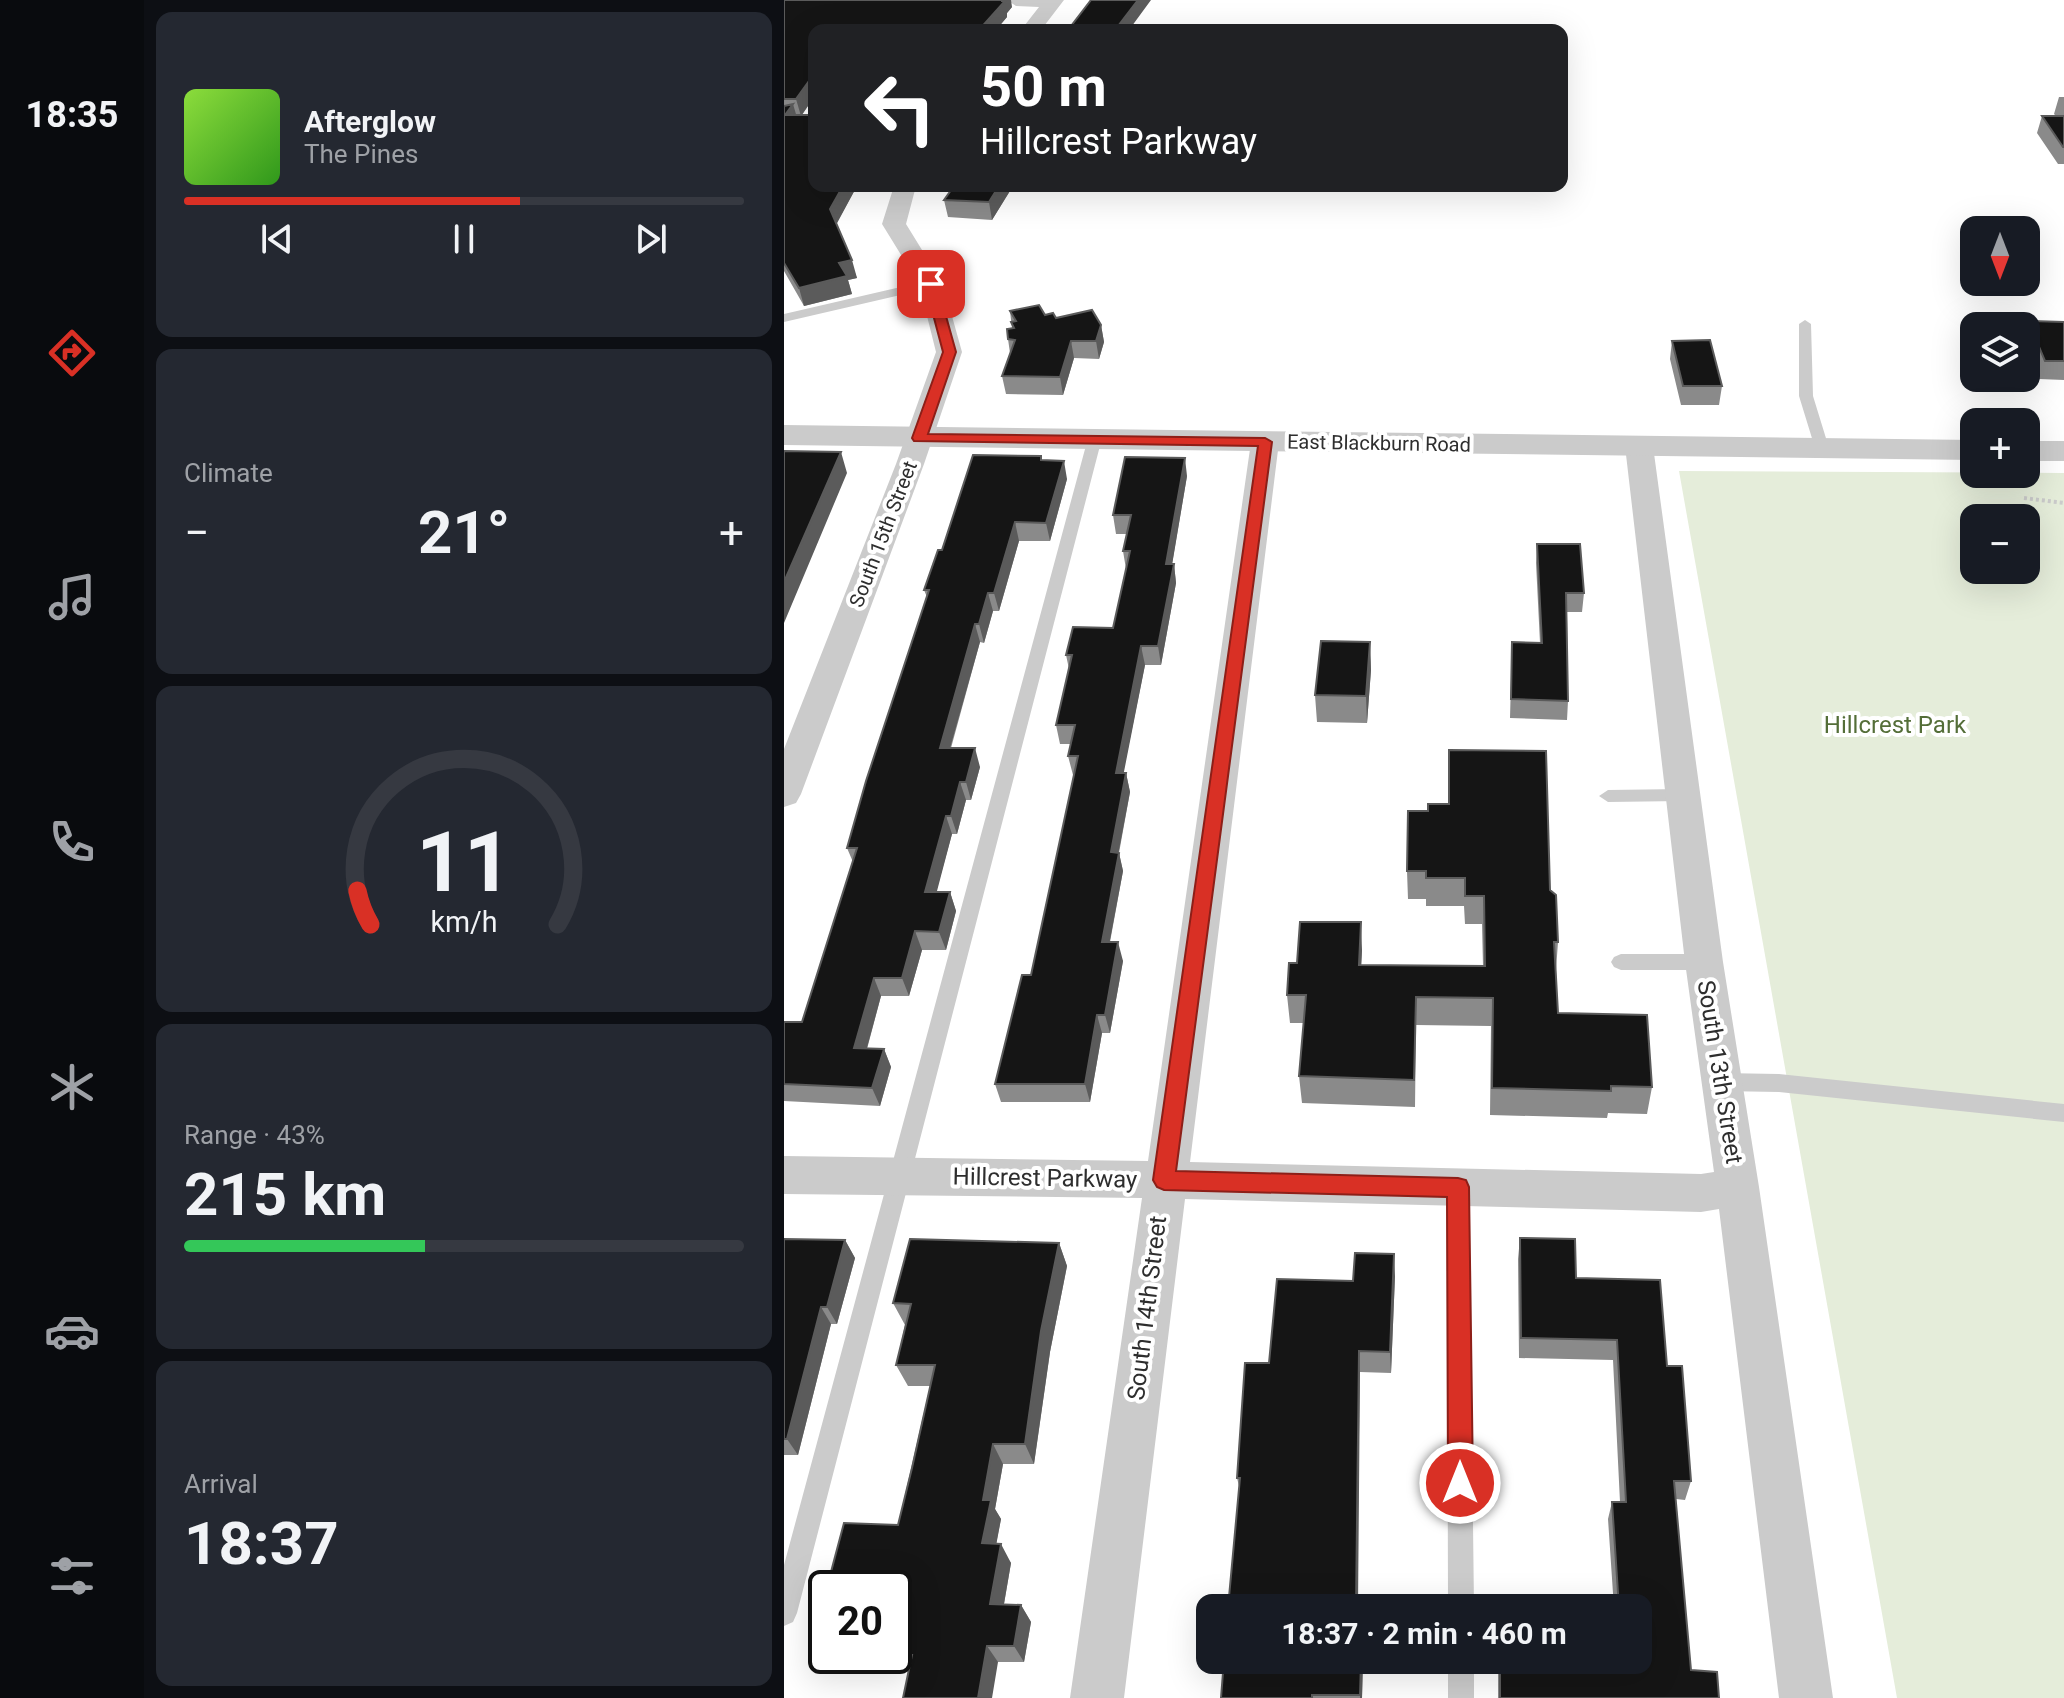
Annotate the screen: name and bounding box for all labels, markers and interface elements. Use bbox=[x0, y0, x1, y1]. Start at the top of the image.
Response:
text: 50 m bbox=[980, 54, 1107, 120]
icon: left bbox=[848, 56, 952, 160]
text: 18:35 bbox=[26, 94, 118, 136]
text: Afterglow bbox=[304, 104, 436, 139]
text: Hillcrest Parkway bbox=[980, 121, 1257, 163]
text: The Pines bbox=[304, 139, 418, 169]
north arrow bbox=[1960, 216, 2040, 296]
map controls bbox=[1960, 216, 2040, 584]
icon: previous bbox=[255, 217, 299, 261]
icon: pause bbox=[442, 217, 486, 261]
icon: next bbox=[629, 217, 673, 261]
pin bbox=[897, 250, 965, 318]
icon: arrive bbox=[909, 262, 953, 306]
button: layers bbox=[1960, 312, 2040, 392]
icon: directions bbox=[44, 325, 100, 381]
button: + bbox=[1960, 408, 2040, 488]
street label: East Blackburn Road bbox=[1287, 429, 1471, 457]
text: Climate bbox=[184, 458, 273, 488]
street label: South 15th Street bbox=[844, 458, 922, 610]
text: 21° bbox=[418, 497, 510, 568]
button: − bbox=[1960, 504, 2040, 584]
text: − bbox=[184, 507, 209, 559]
text: + bbox=[719, 507, 744, 559]
icon: music bbox=[44, 569, 100, 625]
park label: Hillcrest Park bbox=[1824, 711, 1967, 739]
icon: phone bbox=[44, 814, 100, 870]
text: 11 bbox=[416, 814, 512, 911]
text: km/h bbox=[430, 905, 498, 939]
street label: South 13th Street bbox=[1692, 978, 1748, 1166]
icon: climate bbox=[44, 1059, 100, 1115]
text: Range · 43% bbox=[184, 1120, 325, 1150]
text: 215 km bbox=[184, 1159, 386, 1230]
street label: Hillcrest Parkway bbox=[952, 1162, 1138, 1194]
street label: South 14th Street bbox=[1122, 1214, 1172, 1402]
icon: car bbox=[44, 1303, 100, 1359]
position arrow bbox=[1418, 1441, 1502, 1525]
text: Arrival bbox=[184, 1469, 258, 1499]
text: 18:37 bbox=[184, 1508, 339, 1579]
icon: filters bbox=[44, 1548, 100, 1604]
speed limit sign: 20 bbox=[808, 1570, 912, 1674]
text: 18:37 · 2 min · 460 m bbox=[1281, 1616, 1567, 1651]

